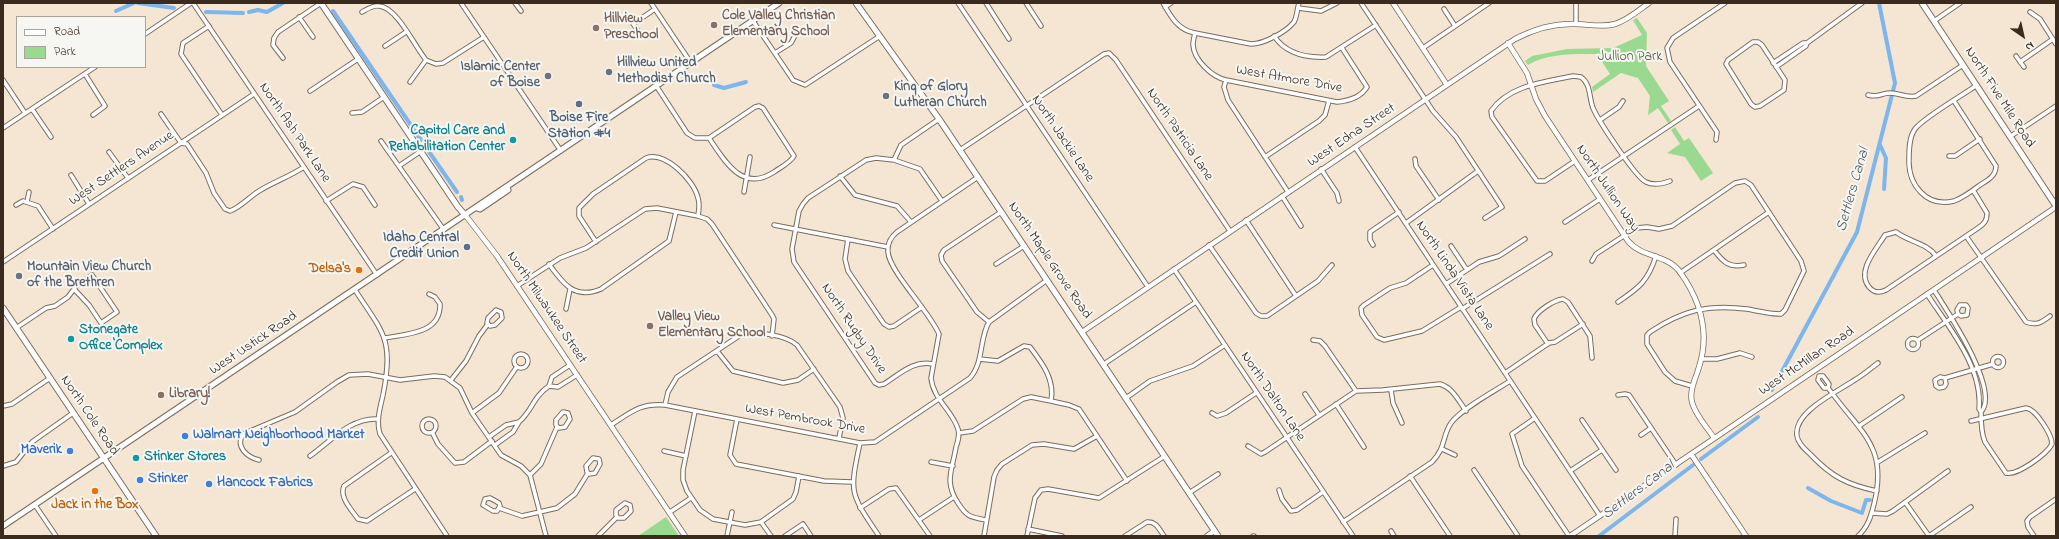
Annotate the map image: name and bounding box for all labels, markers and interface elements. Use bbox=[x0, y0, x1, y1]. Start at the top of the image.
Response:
place label: Cole Valley Christian Elementary School bbox=[722, 9, 835, 42]
place label: Hillview Preschool bbox=[604, 12, 658, 44]
legend bbox=[16, 16, 146, 68]
north arrow bbox=[2003, 16, 2043, 56]
marker: Cole Valley Christian Elementary School bbox=[709, 20, 719, 30]
text: Road bbox=[54, 23, 80, 41]
marker: Hillview Preschool bbox=[591, 23, 601, 33]
text: Park bbox=[54, 43, 76, 61]
street label: North Five Mile Road bbox=[1960, 44, 2038, 152]
park label: Jullion Park bbox=[1597, 50, 1663, 66]
place label: Hillview United Methodist Church bbox=[617, 56, 716, 88]
place label: Islamic Center of Boise bbox=[460, 60, 540, 92]
street label: West Atmore Drive bbox=[1235, 62, 1343, 98]
marker: Hillview United Methodist Church bbox=[604, 67, 614, 77]
marker: Islamic Center of Boise bbox=[543, 71, 553, 81]
street label: North Ash Park Lane bbox=[254, 80, 334, 186]
place label: King of Glory Lutheran Church bbox=[894, 80, 987, 112]
street label: North Patricia Lane bbox=[1142, 86, 1216, 184]
marker: King of Glory Lutheran Church bbox=[881, 91, 891, 101]
street label: North Jackie Lane bbox=[1027, 92, 1097, 186]
marker: Boise Fire Station #4 bbox=[574, 99, 584, 109]
street label: West Edna Street bbox=[1305, 101, 1399, 171]
place label: Boise Fire Station #4 bbox=[548, 111, 610, 144]
place label: Capitol Care and Rehabilitation Center bbox=[389, 124, 505, 156]
street label: West Settlers Avenue bbox=[66, 128, 178, 210]
marker: Capitol Care and Rehabilitation Center bbox=[508, 135, 518, 145]
street label: North Jullion Way bbox=[1572, 142, 1642, 236]
water label: Settlers Canal bbox=[1833, 146, 1875, 234]
street label: North Maple Grove Road bbox=[1004, 199, 1094, 323]
street label: North Linda Vista Lane bbox=[1411, 218, 1497, 334]
place label: Idaho Central Credit Union bbox=[383, 231, 459, 264]
marker: Idaho Central Credit Union bbox=[462, 242, 472, 252]
street label: North Milwaukee Street bbox=[502, 249, 590, 367]
place label: Mountain View Church of the Brethren bbox=[27, 260, 151, 292]
place label: Delsa's bbox=[309, 262, 351, 278]
marker: Delsa's bbox=[354, 265, 364, 275]
marker: Mountain View Church of the Brethren bbox=[14, 271, 24, 281]
street label: North Rugby Drive bbox=[817, 281, 889, 377]
street label: West Ustick Road bbox=[207, 309, 301, 379]
place label: Valley View Elementary School bbox=[658, 310, 765, 342]
marker: Valley View Elementary School bbox=[645, 321, 655, 331]
place label: Stonegate Office Complex bbox=[79, 323, 163, 356]
street label: West McMillan Road bbox=[1756, 324, 1858, 400]
marker: Stonegate Office Complex bbox=[66, 334, 76, 344]
street label: North Dalton Lane bbox=[1236, 349, 1308, 445]
street label: North Cole Road bbox=[56, 373, 122, 459]
place label: Library! bbox=[169, 387, 210, 403]
marker: Library! bbox=[156, 390, 166, 400]
street label: West Pembrook Drive bbox=[744, 401, 866, 439]
place label: Walmart Neighborhood Market bbox=[193, 428, 364, 444]
marker: Walmart Neighborhood Market bbox=[180, 431, 190, 441]
place label: Maverik bbox=[21, 443, 62, 459]
marker: Maverik bbox=[65, 446, 75, 456]
place label: Stinker Stores bbox=[144, 450, 226, 466]
marker: Stinker Stores bbox=[131, 453, 141, 463]
water label: Settlers Canal bbox=[1599, 458, 1679, 524]
place label: Stinker bbox=[148, 472, 188, 488]
marker: Stinker bbox=[135, 475, 145, 485]
place label: Hancock Fabrics bbox=[217, 476, 313, 492]
marker: Hancock Fabrics bbox=[204, 479, 214, 489]
marker: Jack in the Box bbox=[90, 486, 100, 496]
place label: Jack in the Box bbox=[51, 498, 139, 514]

